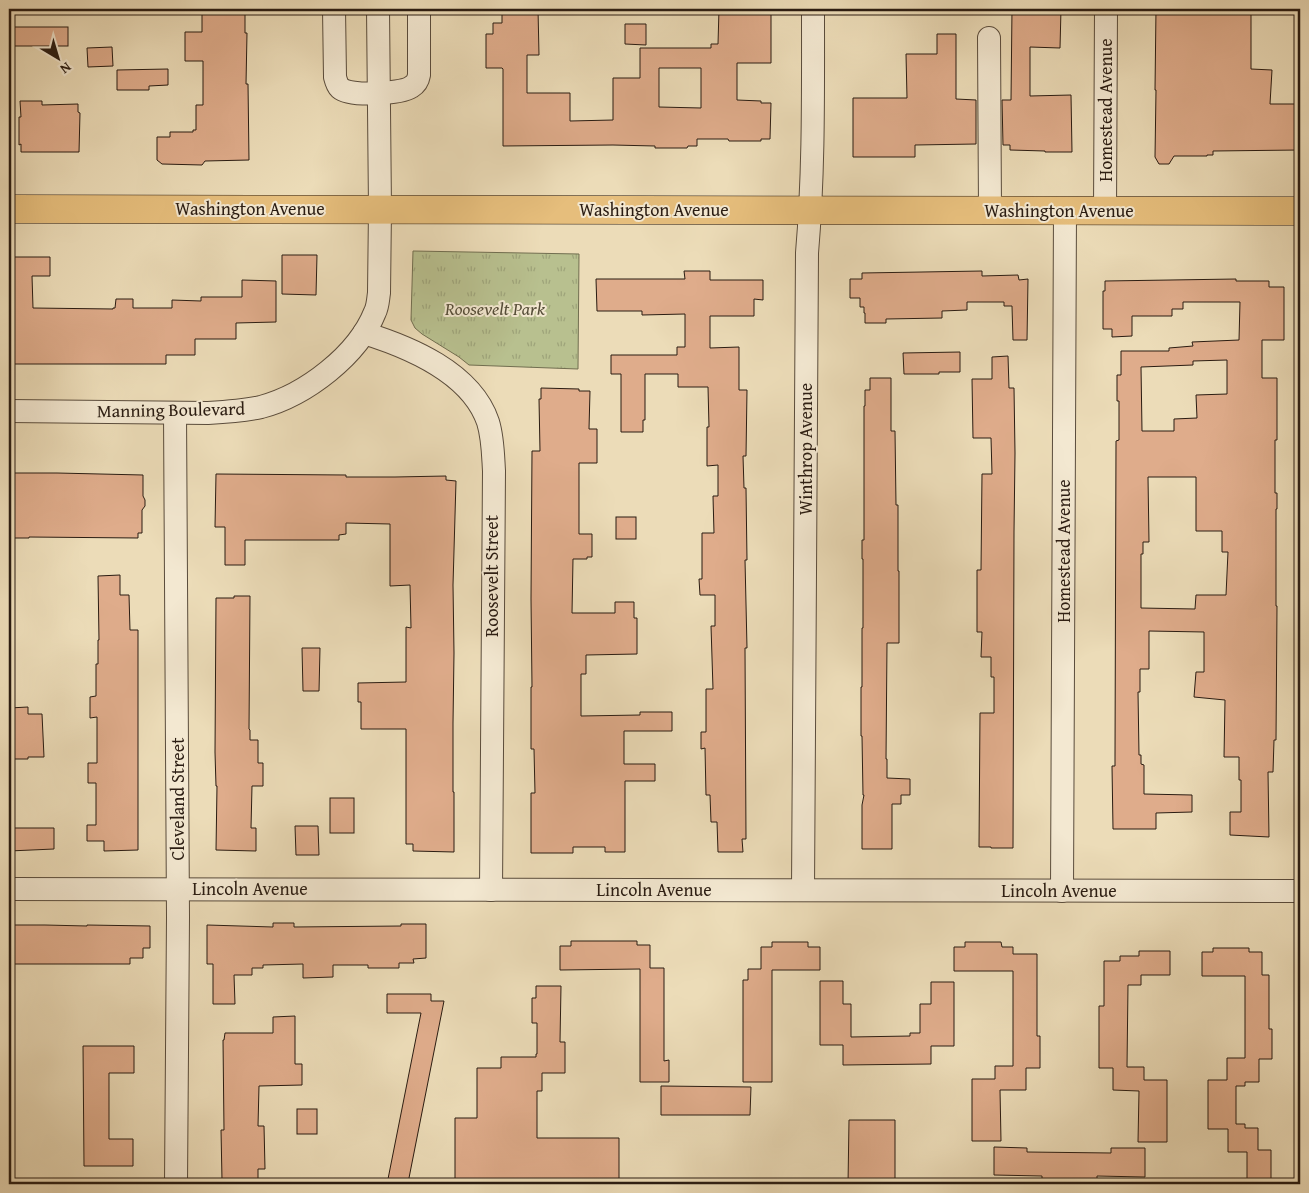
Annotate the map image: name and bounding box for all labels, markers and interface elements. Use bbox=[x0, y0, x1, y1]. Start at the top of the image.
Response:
north arrow bbox=[32, 32, 82, 82]
street label: Homestead Avenue bbox=[1092, 38, 1119, 182]
text: N bbox=[56, 57, 76, 79]
street label: Washington Avenue bbox=[175, 195, 325, 222]
street label: Washington Avenue bbox=[579, 196, 729, 223]
street label: Washington Avenue bbox=[984, 197, 1134, 224]
park label: Roosevelt Park bbox=[444, 295, 546, 322]
street label: Winthrop Avenue bbox=[792, 383, 819, 515]
street label: Manning Boulevard bbox=[97, 395, 246, 424]
street label: Homestead Avenue bbox=[1050, 479, 1077, 623]
street label: Roosevelt Street bbox=[478, 514, 505, 637]
street label: Cleveland Street bbox=[164, 737, 191, 861]
street label: Lincoln Avenue bbox=[192, 875, 308, 902]
street label: Lincoln Avenue bbox=[596, 876, 712, 903]
street label: Lincoln Avenue bbox=[1001, 877, 1117, 904]

